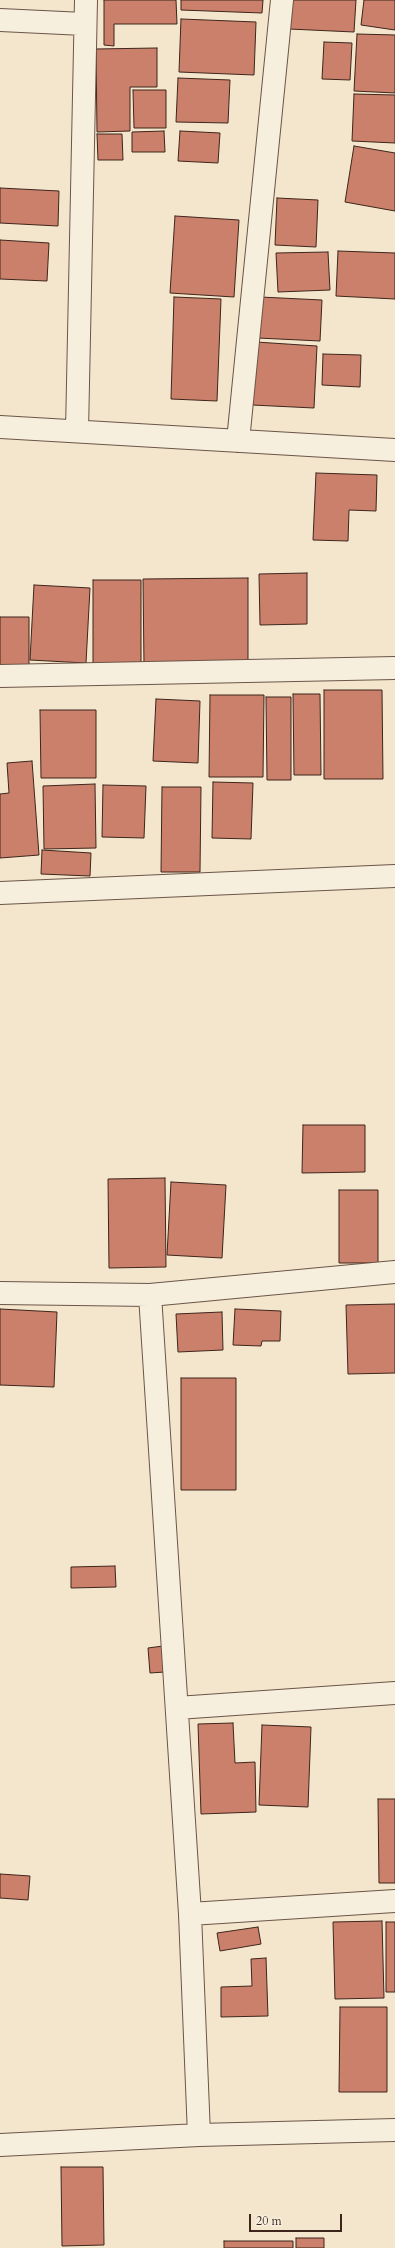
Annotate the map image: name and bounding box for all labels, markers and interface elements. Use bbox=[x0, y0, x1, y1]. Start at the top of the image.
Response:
scale bar bbox=[251, 2206, 344, 2232]
text: 20 m bbox=[256, 2213, 282, 2229]

